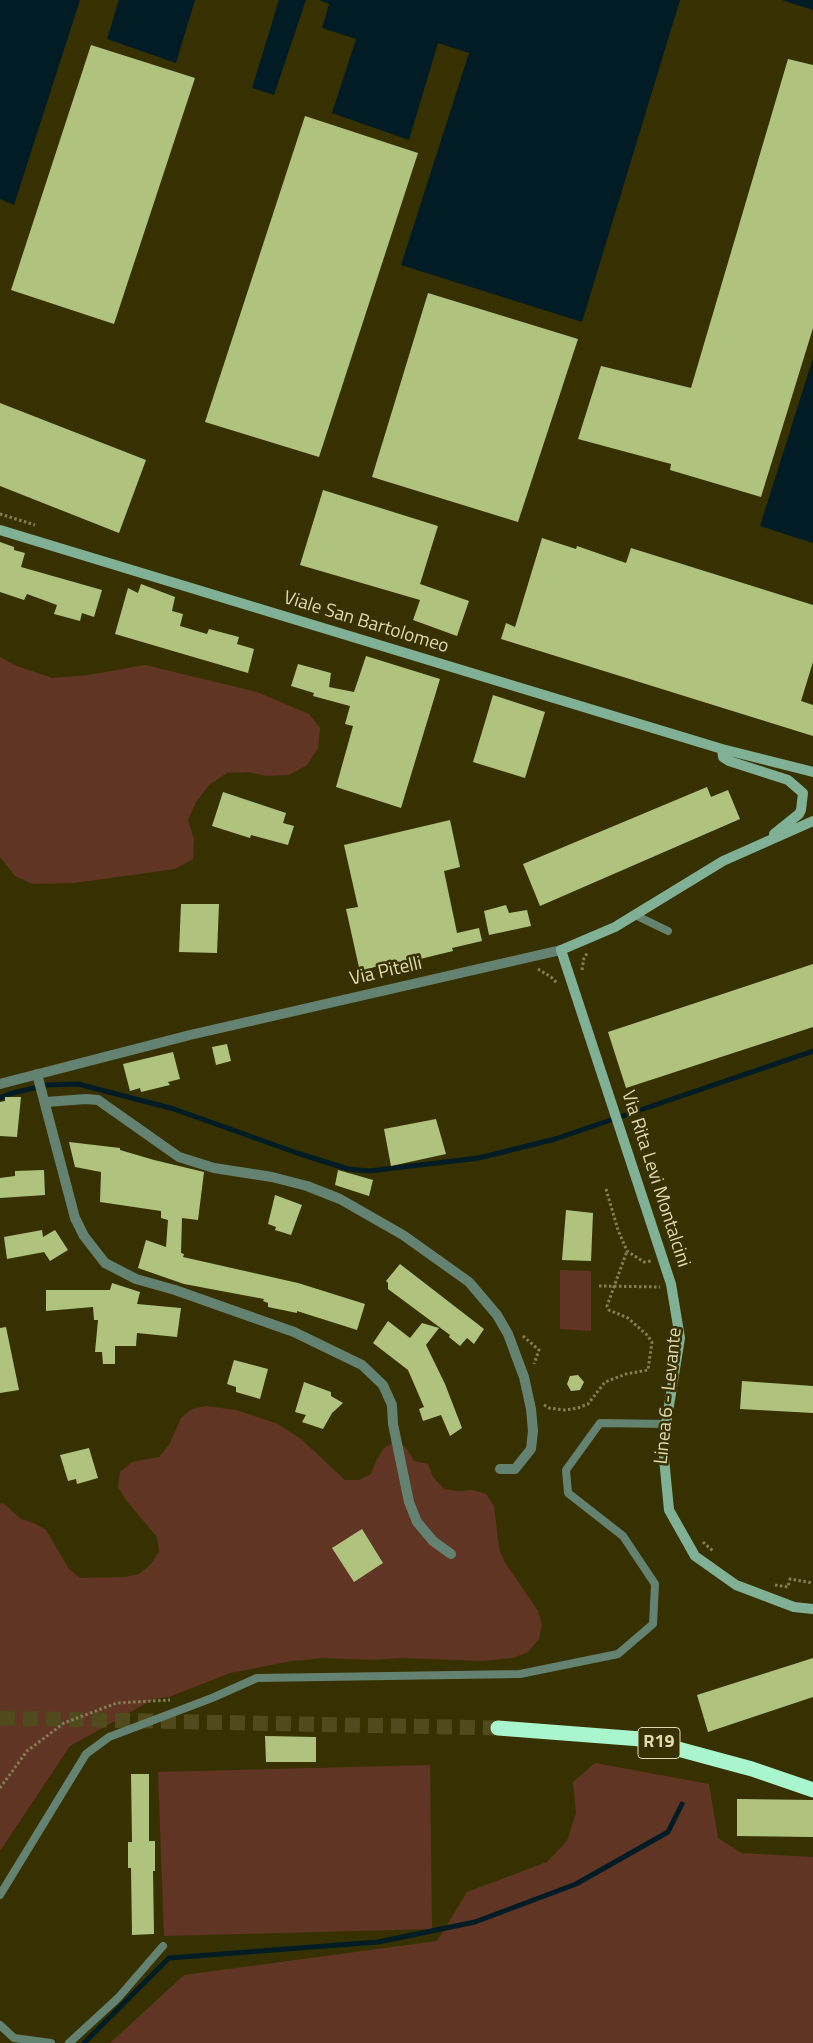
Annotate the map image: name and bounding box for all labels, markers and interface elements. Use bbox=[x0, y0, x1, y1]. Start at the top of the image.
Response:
street label: Viale San Bartolomeo bbox=[281, 587, 451, 659]
street label: Via Pitelli bbox=[348, 953, 424, 991]
street label: Via Rita Levi Montalcini bbox=[616, 1088, 694, 1270]
street label: Linea 6 - Levante bbox=[650, 1326, 688, 1466]
road number: R19 bbox=[638, 1728, 680, 1759]

